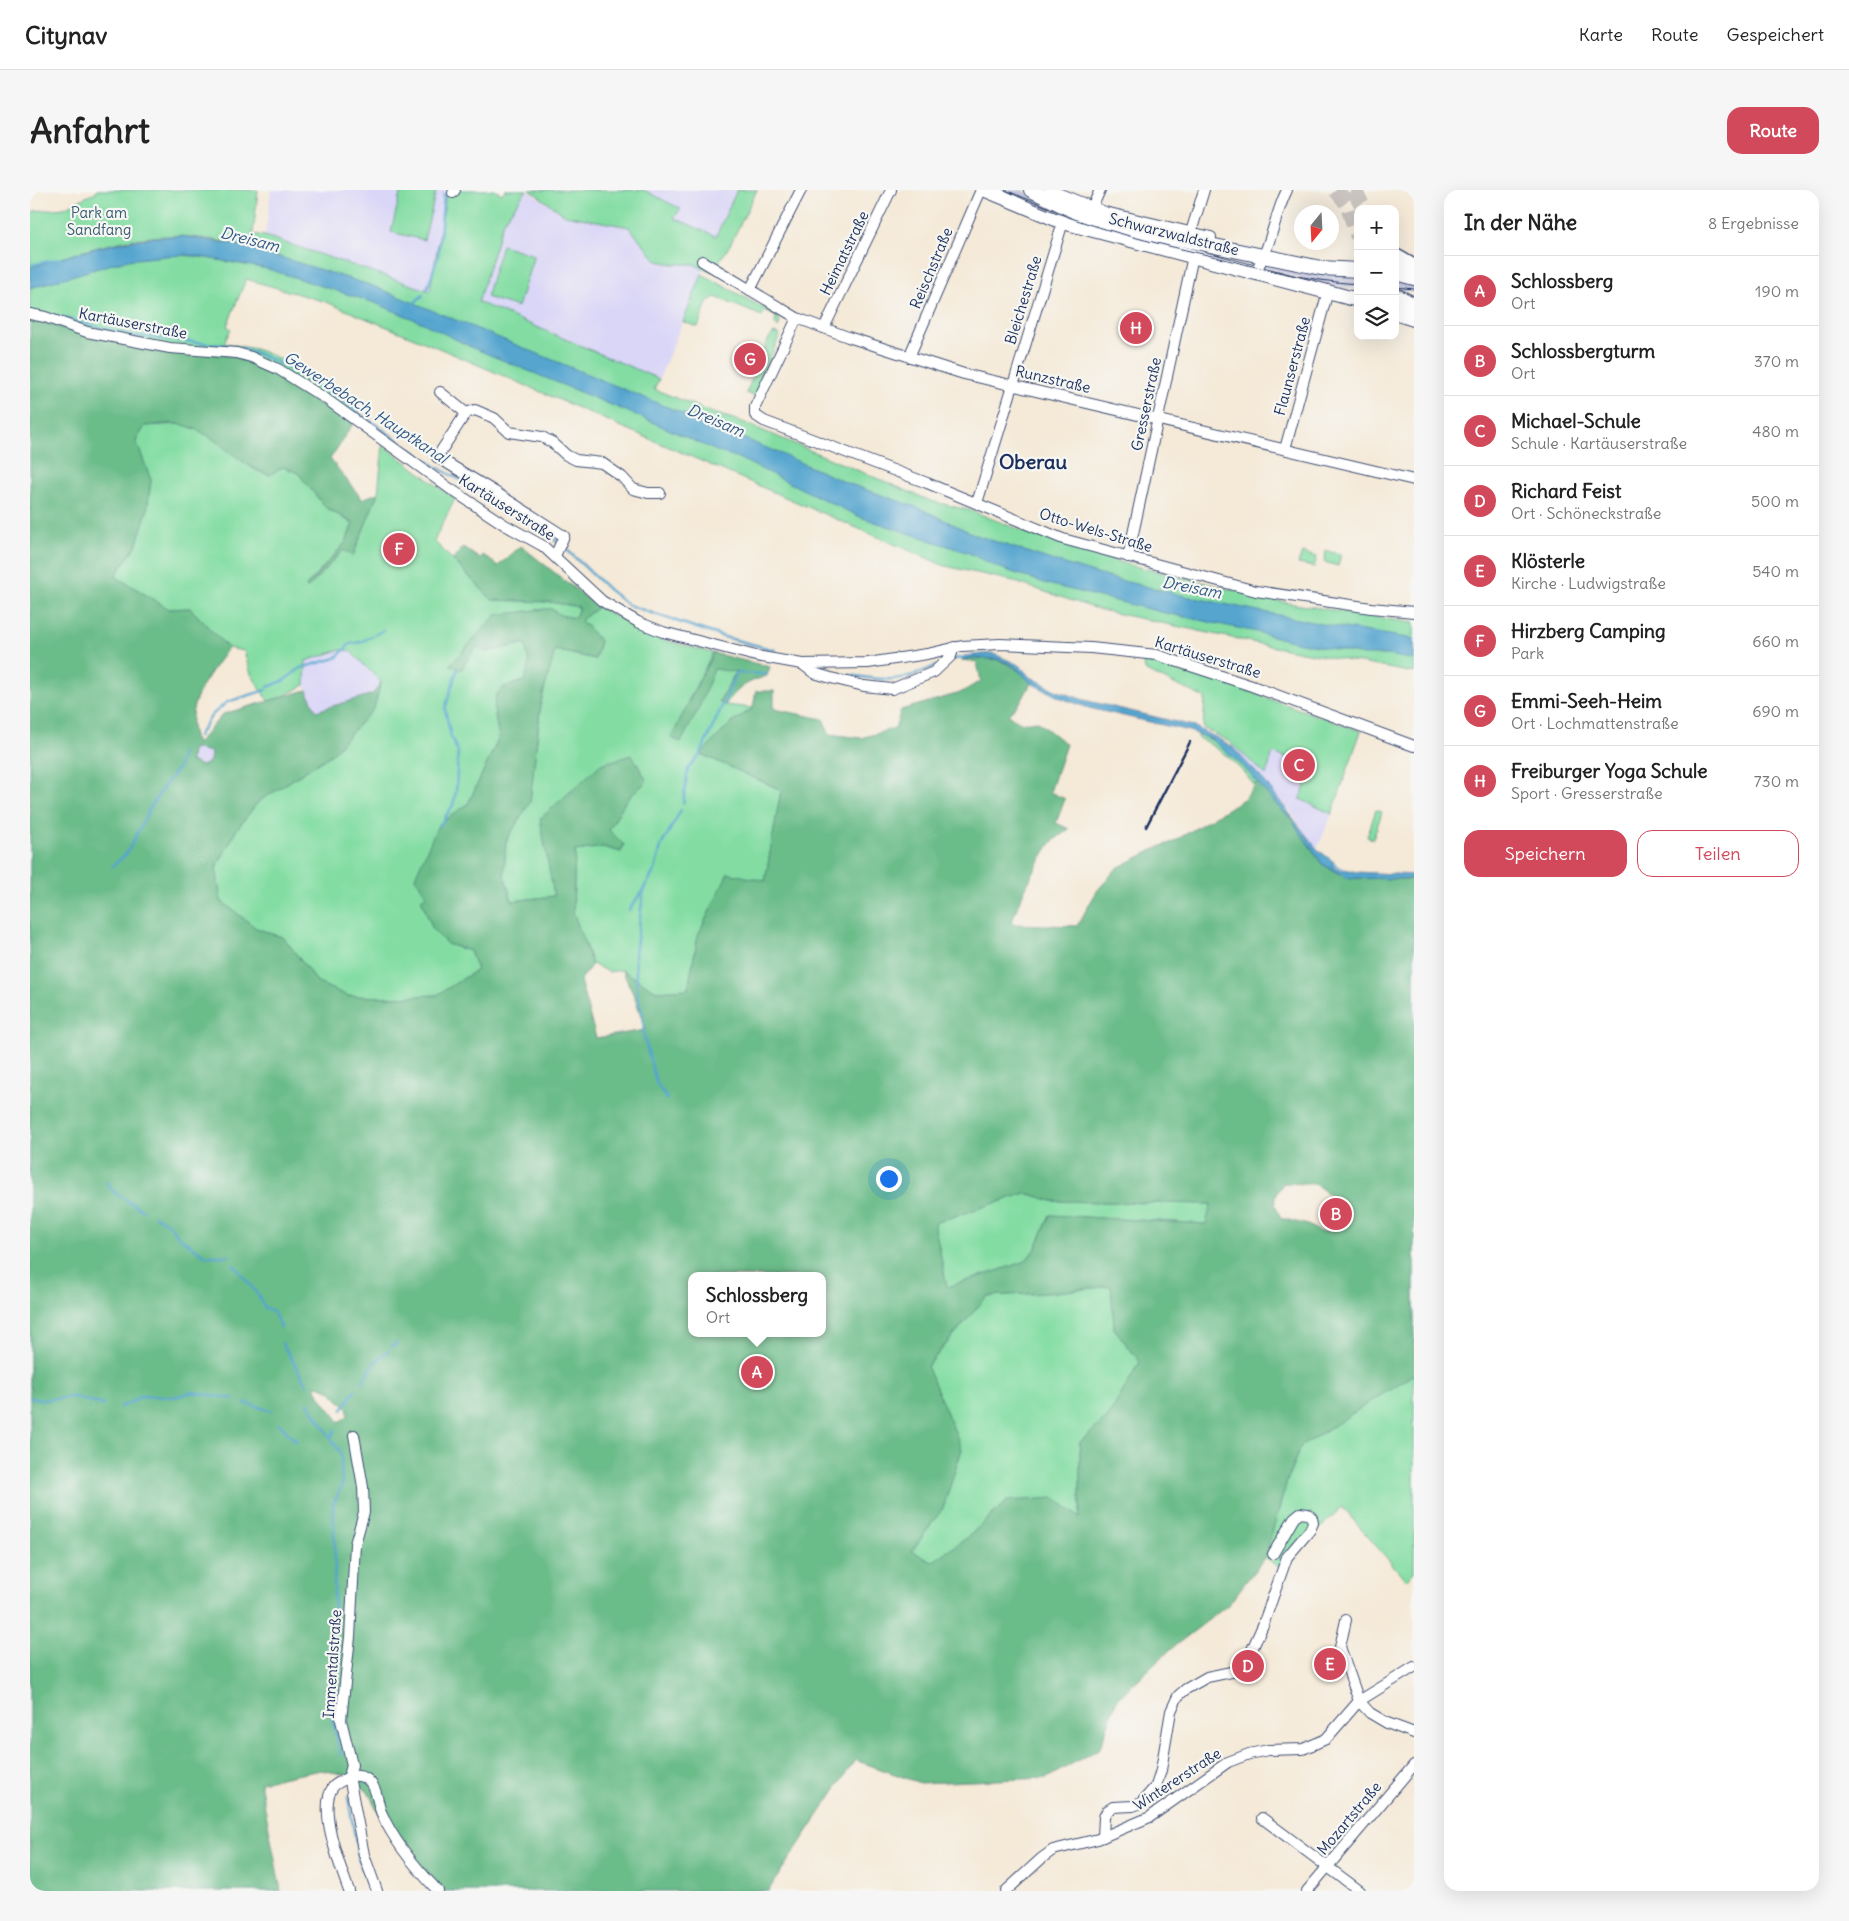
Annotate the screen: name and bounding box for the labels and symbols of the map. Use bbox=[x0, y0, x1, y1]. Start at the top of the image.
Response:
park label: Park am Sandfang bbox=[67, 203, 131, 239]
north arrow bbox=[1294, 205, 1339, 250]
street label: Heimatstraße bbox=[815, 208, 873, 298]
street label: Schwarzwaldstraße bbox=[1107, 209, 1241, 259]
water label: Dreisam bbox=[218, 222, 282, 256]
street label: Reischstraße bbox=[905, 225, 957, 311]
street label: Bleichestraße bbox=[1001, 253, 1045, 347]
street label: Kartäuserstraße bbox=[77, 303, 189, 343]
pin: H bbox=[1120, 309, 1152, 347]
street label: Flaunserstraße bbox=[1270, 315, 1314, 417]
pin: G bbox=[734, 340, 766, 378]
water label: Gewerbebach, Hauptkanal bbox=[280, 347, 454, 469]
street label: Gresserstraße bbox=[1127, 356, 1165, 452]
street label: Runzstraße bbox=[1013, 361, 1093, 397]
water label: Dreisam bbox=[684, 399, 748, 441]
district label: Oberau bbox=[999, 449, 1067, 474]
street label: Kartäuserstraße bbox=[455, 470, 559, 544]
street label: Otto-Wels-Straße bbox=[1037, 504, 1155, 556]
pin: F bbox=[383, 530, 415, 568]
water label: Dreisam bbox=[1161, 571, 1224, 603]
street label: Kartäuserstraße bbox=[1153, 632, 1263, 682]
pin: C bbox=[1283, 746, 1315, 784]
your location bbox=[876, 1166, 902, 1192]
pin: B bbox=[1320, 1195, 1352, 1233]
pin: A bbox=[741, 1353, 773, 1391]
street label: Immentalstraße bbox=[319, 1609, 345, 1719]
pin: E bbox=[1314, 1645, 1346, 1683]
pin: D bbox=[1232, 1647, 1264, 1685]
street label: Wintererstraße bbox=[1129, 1744, 1225, 1814]
street label: Mozartstraße bbox=[1313, 1777, 1385, 1859]

